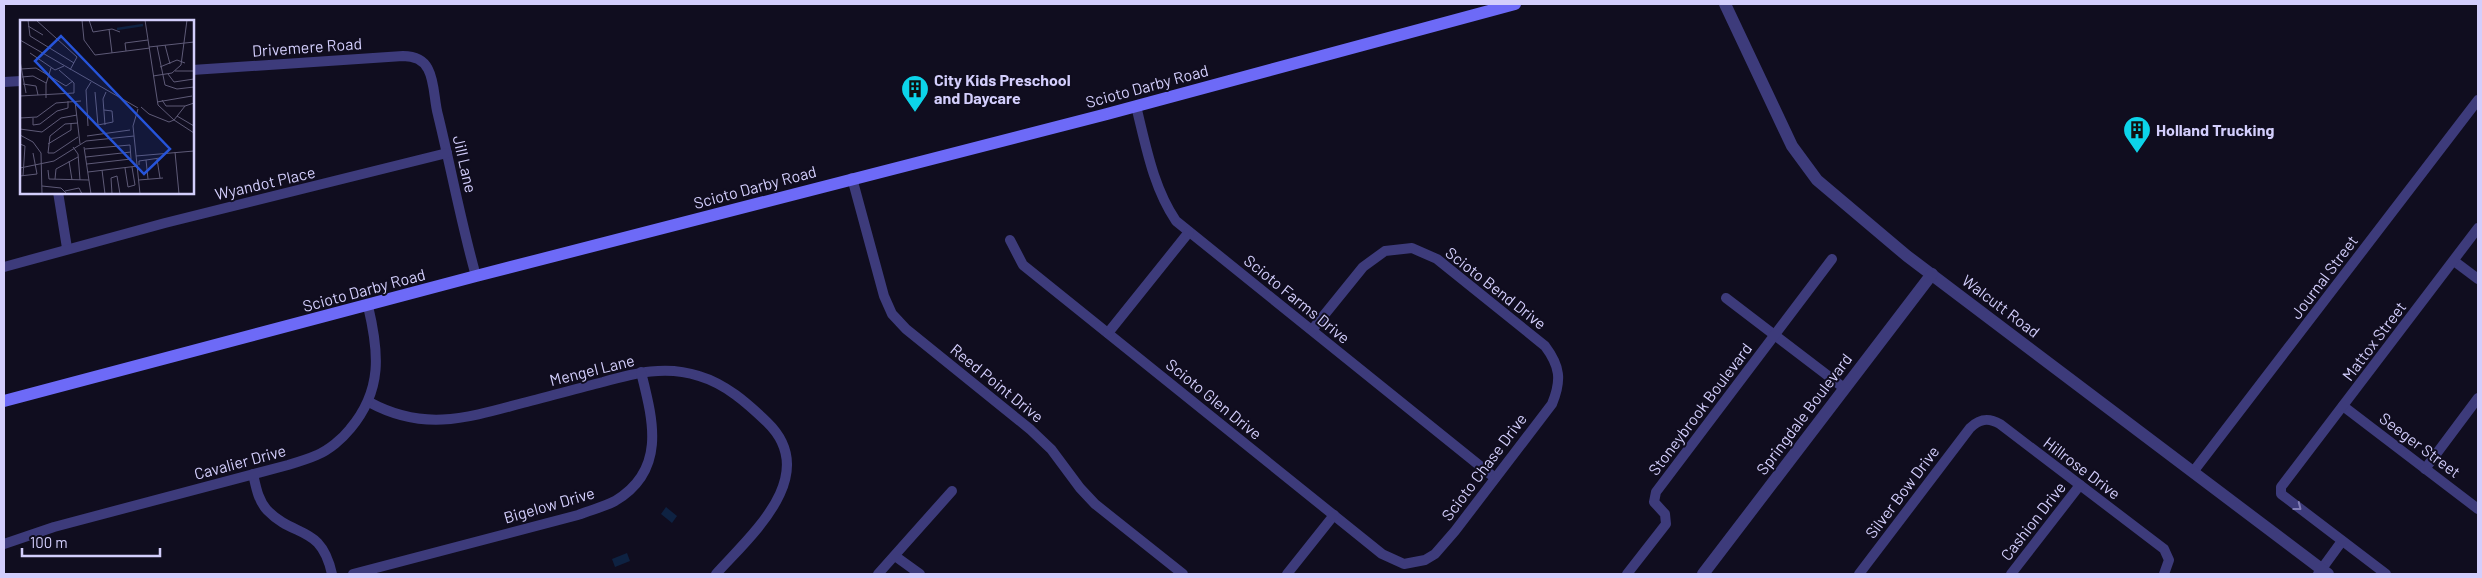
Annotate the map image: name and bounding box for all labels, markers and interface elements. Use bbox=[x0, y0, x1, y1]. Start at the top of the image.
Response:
inset map bbox=[20, 20, 194, 194]
street label: Drivemere Road bbox=[251, 33, 363, 60]
street label: Scioto Darby Road bbox=[1083, 60, 1210, 111]
place label: City Kids Preschool and Daycare bbox=[934, 70, 1071, 107]
building icon: City Kids Preschool and Daycare bbox=[900, 74, 930, 113]
building icon: Holland Trucking bbox=[2122, 115, 2152, 154]
place label: Holland Trucking bbox=[2156, 120, 2274, 139]
street label: Jill Lane bbox=[450, 133, 481, 194]
street label: Scioto Darby Road bbox=[691, 161, 818, 212]
street label: Wyandot Place bbox=[213, 162, 317, 203]
street label: Journal Street bbox=[2286, 231, 2361, 322]
street label: Scioto Bend Drive bbox=[1442, 242, 1550, 333]
street label: Scioto Farms Drive bbox=[1241, 250, 1354, 347]
street label: Scioto Darby Road bbox=[300, 264, 427, 315]
street label: Walcutt Road bbox=[1959, 270, 2044, 341]
street label: Mattox Street bbox=[2338, 297, 2409, 384]
street label: Reed Point Drive bbox=[947, 339, 1048, 426]
street label: Stoneybrook Boulevard bbox=[1644, 339, 1755, 478]
street label: Springdale Boulevard bbox=[1752, 349, 1855, 478]
street label: Mengel Lane bbox=[547, 350, 636, 389]
street label: Scioto Glen Drive bbox=[1163, 354, 1266, 443]
street label: Seeger Street bbox=[2376, 408, 2464, 481]
street label: Scioto Chase Drive bbox=[1437, 409, 1530, 524]
street label: Hillrose Drive bbox=[2040, 432, 2125, 503]
street label: Cavalier Drive bbox=[192, 440, 288, 483]
street label: Silver Bow Drive bbox=[1861, 442, 1943, 542]
street label: Cashion Drive bbox=[1996, 478, 2069, 564]
street label: Bigelow Drive bbox=[501, 482, 597, 527]
one-way arrow bbox=[2292, 501, 2302, 510]
scale bar bbox=[22, 526, 160, 558]
text: 100 m bbox=[30, 533, 68, 551]

